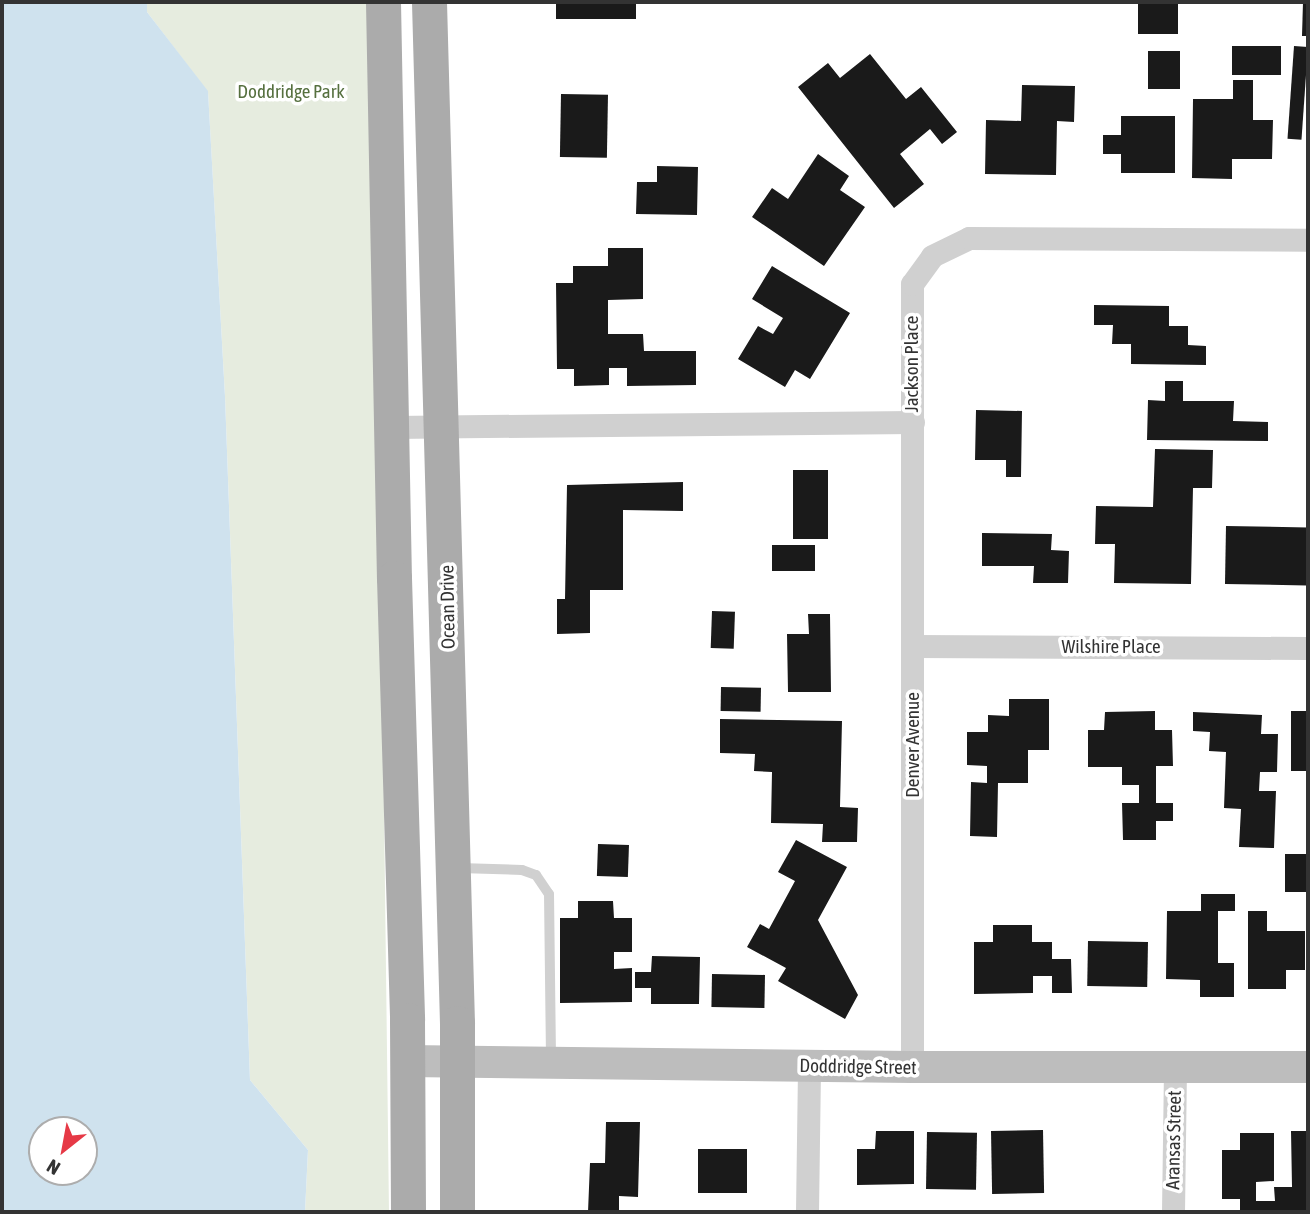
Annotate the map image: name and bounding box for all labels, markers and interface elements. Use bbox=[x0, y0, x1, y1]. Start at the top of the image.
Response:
park label: Doddridge Park bbox=[237, 81, 345, 103]
street label: Jackson Place bbox=[901, 316, 923, 412]
street label: Ocean Drive bbox=[436, 565, 460, 649]
street label: Wilshire Place bbox=[1061, 636, 1161, 658]
street label: Denver Avenue bbox=[902, 692, 924, 798]
street label: Doddridge Street bbox=[799, 1055, 917, 1079]
street label: Aransas Street bbox=[1162, 1090, 1186, 1190]
north arrow bbox=[28, 1116, 98, 1186]
text: N bbox=[43, 1155, 64, 1180]

